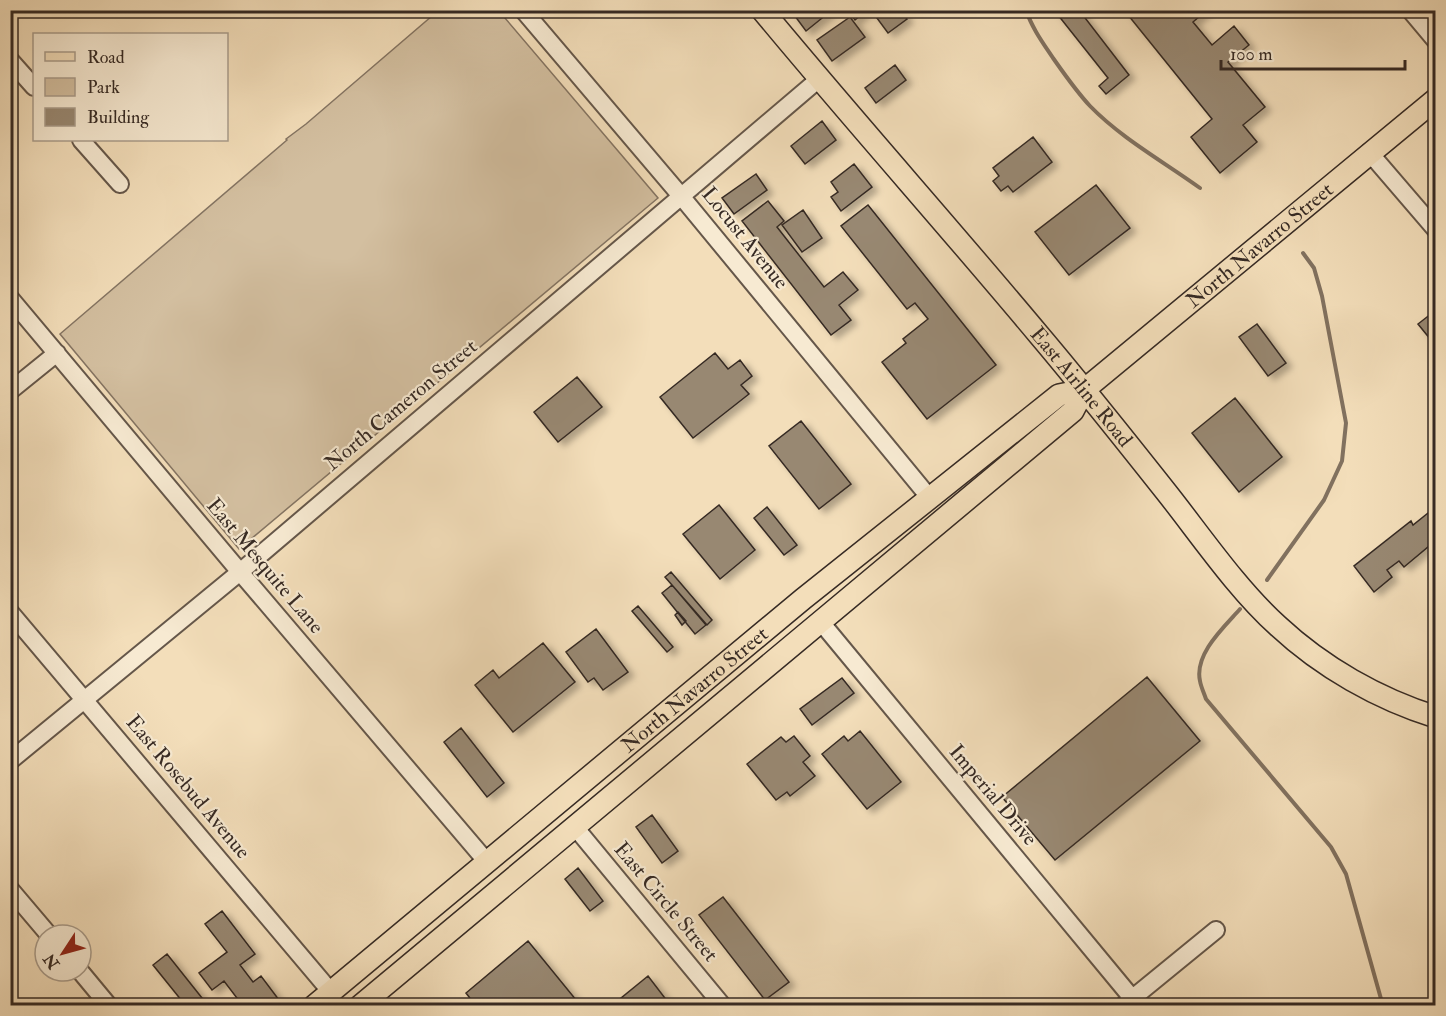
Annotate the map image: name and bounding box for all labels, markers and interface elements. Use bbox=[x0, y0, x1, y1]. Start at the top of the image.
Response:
legend bbox=[33, 33, 228, 141]
scale bar bbox=[1221, 33, 1406, 71]
text: 100 m bbox=[1230, 43, 1273, 66]
text: Road bbox=[87, 46, 125, 69]
text: Park bbox=[87, 76, 120, 99]
text: Building bbox=[87, 106, 150, 129]
street label: North Navarro Street bbox=[1180, 176, 1339, 314]
street label: Locust Avenue bbox=[695, 181, 795, 295]
street label: East Airline Road bbox=[1024, 321, 1139, 453]
street label: North Cameron Street bbox=[319, 333, 483, 477]
street label: East Mesquite Lane bbox=[200, 493, 330, 640]
street label: North Navarro Street bbox=[615, 620, 774, 758]
street label: East Rosebud Avenue bbox=[120, 709, 256, 865]
street label: Imperial Drive bbox=[943, 739, 1043, 851]
street label: East Circle Street bbox=[608, 837, 724, 968]
north arrow bbox=[33, 923, 93, 983]
text: N bbox=[39, 949, 65, 974]

